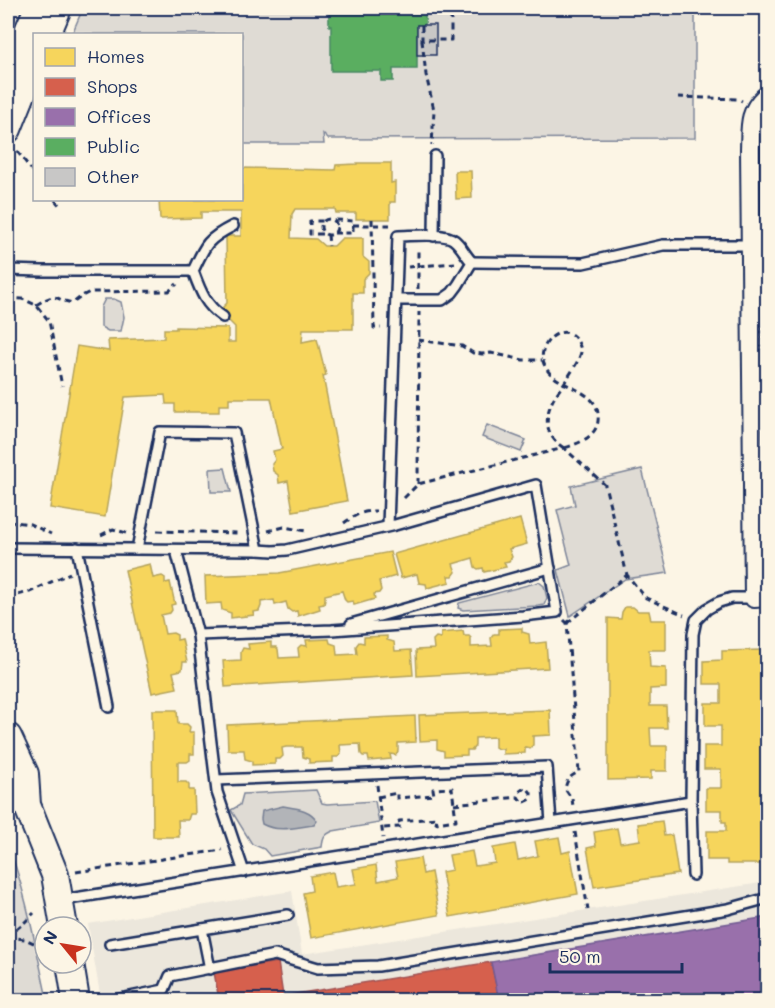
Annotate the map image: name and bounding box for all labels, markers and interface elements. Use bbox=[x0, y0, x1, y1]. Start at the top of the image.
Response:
legend bbox=[33, 33, 243, 201]
text: Homes bbox=[87, 44, 145, 68]
text: Shops bbox=[87, 74, 138, 98]
text: Offices bbox=[87, 104, 151, 128]
text: Public bbox=[87, 134, 140, 158]
text: Other bbox=[87, 164, 140, 188]
north arrow bbox=[33, 915, 93, 975]
text: N bbox=[37, 927, 62, 948]
scale bar bbox=[550, 936, 682, 974]
text: 50 m bbox=[559, 944, 601, 968]

